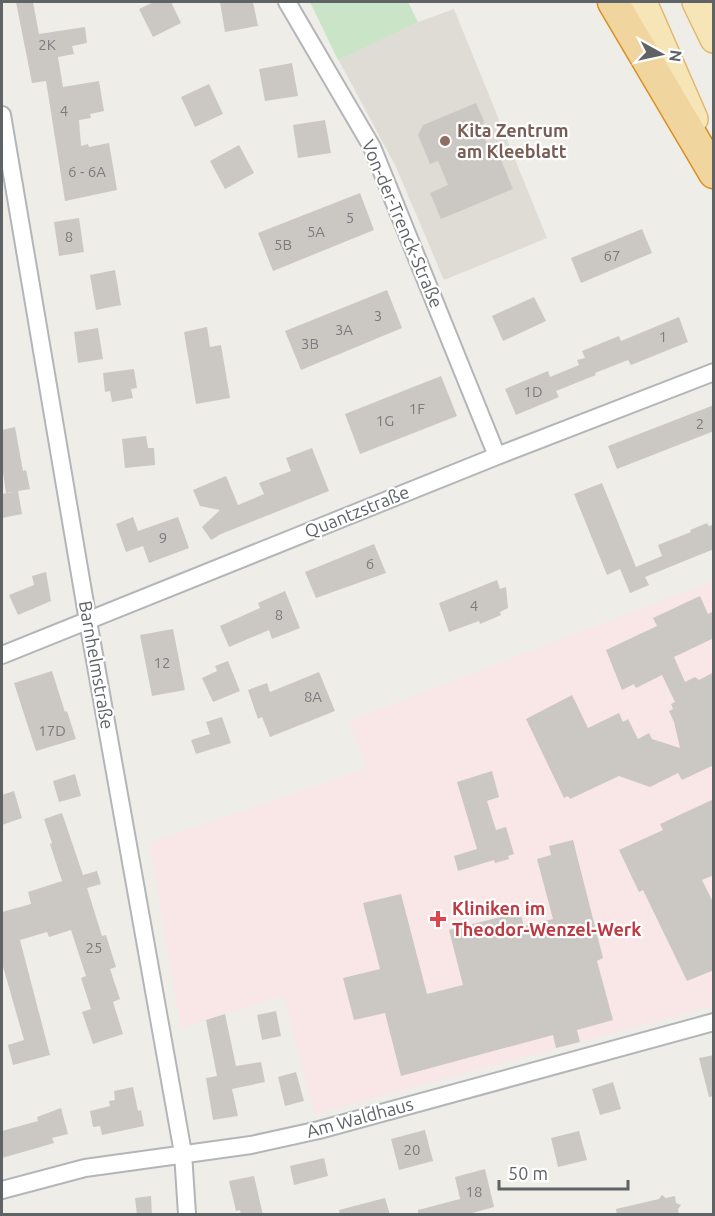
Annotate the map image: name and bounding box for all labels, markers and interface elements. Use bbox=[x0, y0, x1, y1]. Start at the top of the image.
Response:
north arrow bbox=[631, 24, 691, 84]
house number: 2K bbox=[38, 36, 56, 53]
text: N bbox=[666, 49, 686, 63]
house number: 4 bbox=[60, 102, 68, 119]
place label: Kita Zentrum am Kleeblatt bbox=[457, 120, 568, 161]
marker: Kita Zentrum am Kleeblatt bbox=[438, 134, 452, 148]
street label: Von-der-Trenck-Straße bbox=[358, 137, 447, 311]
house number: 6 - 6A bbox=[68, 163, 106, 180]
house number: 5 bbox=[346, 209, 354, 226]
house number: 5A bbox=[307, 223, 325, 240]
house number: 8 bbox=[65, 228, 73, 245]
house number: 5B bbox=[274, 236, 292, 253]
house number: 67 bbox=[604, 247, 620, 264]
house number: 3 bbox=[374, 307, 382, 324]
house number: 3A bbox=[335, 321, 353, 338]
house number: 1 bbox=[659, 328, 667, 345]
house number: 3B bbox=[301, 335, 319, 352]
house number: 1D bbox=[523, 383, 543, 400]
house number: 1F bbox=[409, 400, 425, 417]
house number: 1G bbox=[376, 412, 394, 429]
house number: 2 bbox=[696, 415, 704, 432]
street label: Quantzstraße bbox=[301, 481, 412, 542]
house number: 9 bbox=[159, 529, 167, 546]
house number: 6 bbox=[366, 555, 374, 572]
house number: 4 bbox=[470, 597, 478, 614]
street label: Barnhelmstraße bbox=[76, 599, 118, 731]
house number: 8 bbox=[275, 606, 283, 623]
house number: 12 bbox=[154, 654, 170, 671]
house number: 8A bbox=[304, 688, 322, 705]
house number: 17D bbox=[38, 722, 66, 739]
place label: Kliniken im Theodor-Wenzel-Werk bbox=[452, 898, 641, 939]
marker: Kliniken im Theodor-Wenzel-Werk bbox=[429, 910, 447, 928]
house number: 25 bbox=[86, 939, 102, 956]
street label: Am Waldhaus bbox=[304, 1093, 416, 1141]
house number: 20 bbox=[404, 1141, 420, 1158]
scale bar bbox=[499, 1153, 628, 1191]
text: 50 m bbox=[508, 1163, 548, 1183]
house number: 18 bbox=[466, 1183, 482, 1200]

